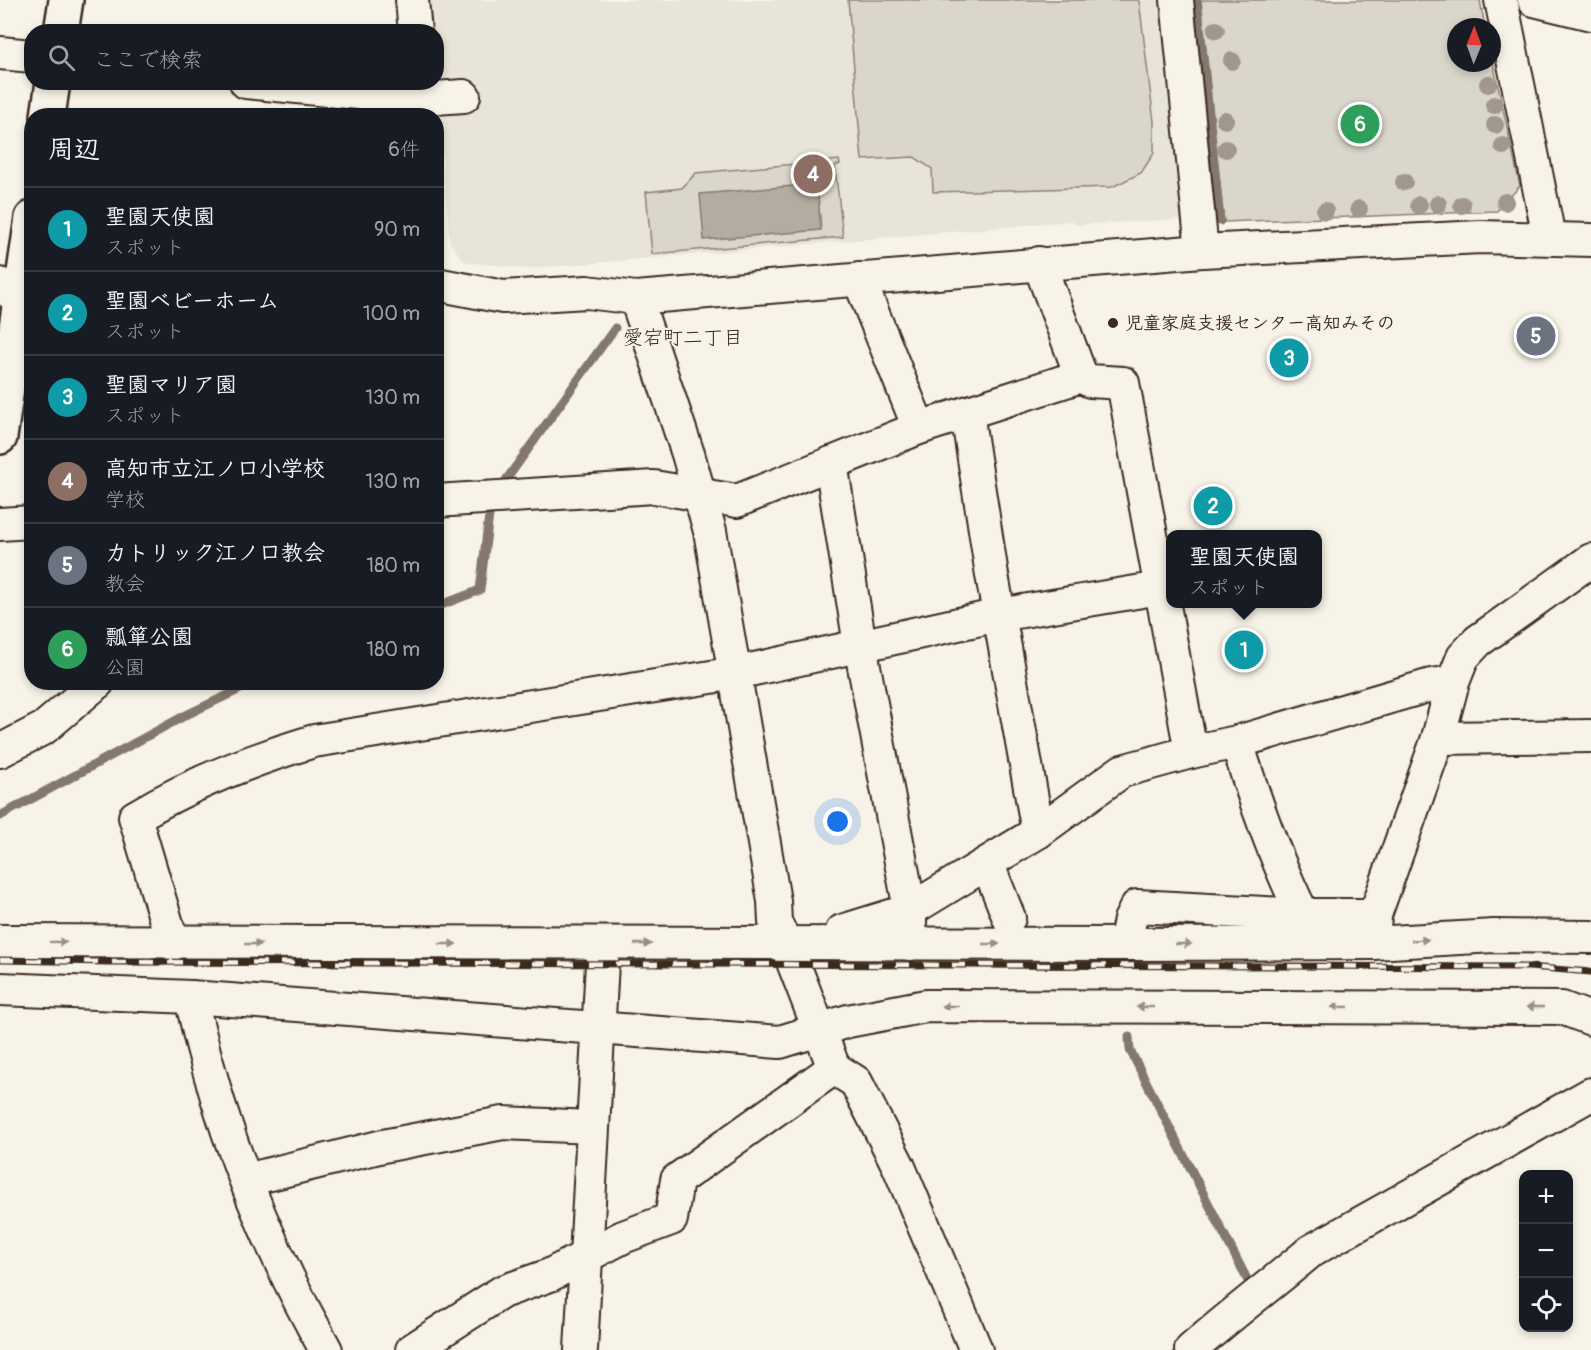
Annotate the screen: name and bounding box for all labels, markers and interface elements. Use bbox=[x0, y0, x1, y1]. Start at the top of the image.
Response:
north arrow bbox=[1447, 18, 1501, 72]
search box bbox=[24, 24, 444, 90]
icon: search bbox=[45, 41, 78, 74]
text: ここで検索 bbox=[93, 46, 203, 74]
pin: 6 bbox=[1340, 102, 1380, 146]
text: 周辺 bbox=[48, 134, 100, 166]
text: 6件 bbox=[388, 137, 420, 162]
pin: 4 bbox=[794, 152, 832, 196]
text: 聖園天使園 bbox=[105, 203, 215, 231]
text: 1 bbox=[64, 217, 71, 242]
text: 90 m bbox=[374, 217, 420, 242]
text: スポット bbox=[105, 235, 185, 260]
text: 聖園ベビーホーム bbox=[105, 287, 279, 315]
text: 2 bbox=[62, 301, 73, 326]
text: 100 m bbox=[363, 301, 420, 326]
place label: 児童家庭支援センター高知みその bbox=[1125, 312, 1395, 335]
pin: 5 bbox=[1516, 314, 1556, 358]
marker: 児童家庭支援センター高知みその bbox=[1106, 316, 1120, 330]
text: スポット bbox=[105, 319, 185, 344]
district label: 愛宕町二丁目 bbox=[623, 325, 743, 350]
pin: 3 bbox=[1270, 336, 1308, 380]
text: 聖園マリア園 bbox=[105, 371, 237, 399]
text: 3 bbox=[62, 385, 73, 410]
text: 130 m bbox=[365, 385, 420, 410]
text: スポット bbox=[105, 403, 185, 428]
text: 高知市立江ノ口小学校 bbox=[105, 455, 325, 483]
text: 4 bbox=[62, 469, 73, 494]
text: 130 m bbox=[365, 469, 420, 494]
pin: 2 bbox=[1194, 484, 1232, 528]
text: 学校 bbox=[105, 487, 145, 512]
popup bbox=[1166, 530, 1322, 608]
text: カトリック江ノ口教会 bbox=[105, 539, 325, 567]
text: 聖園天使園 bbox=[1189, 543, 1299, 571]
text: 5 bbox=[62, 553, 73, 578]
text: 180 m bbox=[366, 553, 420, 578]
text: 教会 bbox=[105, 571, 145, 596]
text: スポット bbox=[1189, 575, 1269, 600]
text: 瓢箪公園 bbox=[105, 623, 193, 651]
pin: 1 bbox=[1224, 628, 1264, 672]
text: 6 bbox=[62, 637, 73, 662]
text: 180 m bbox=[366, 637, 420, 662]
text: 公園 bbox=[105, 655, 145, 680]
your location bbox=[823, 807, 852, 836]
one-way arrow bbox=[1411, 935, 1430, 945]
one-way arrow bbox=[49, 937, 68, 947]
one-way arrow bbox=[244, 939, 263, 949]
one-way arrow bbox=[439, 939, 458, 949]
one-way arrow bbox=[634, 939, 653, 949]
one-way arrow bbox=[982, 939, 1001, 949]
one-way arrow bbox=[1174, 939, 1193, 949]
one-way arrow bbox=[940, 1001, 959, 1011]
one-way arrow bbox=[1135, 1002, 1154, 1012]
one-way arrow bbox=[1330, 1002, 1349, 1012]
one-way arrow bbox=[1525, 1002, 1544, 1012]
map controls bbox=[1519, 1170, 1573, 1332]
button: + bbox=[1519, 1170, 1573, 1224]
button: − bbox=[1519, 1224, 1573, 1278]
button: locate bbox=[1519, 1278, 1573, 1332]

